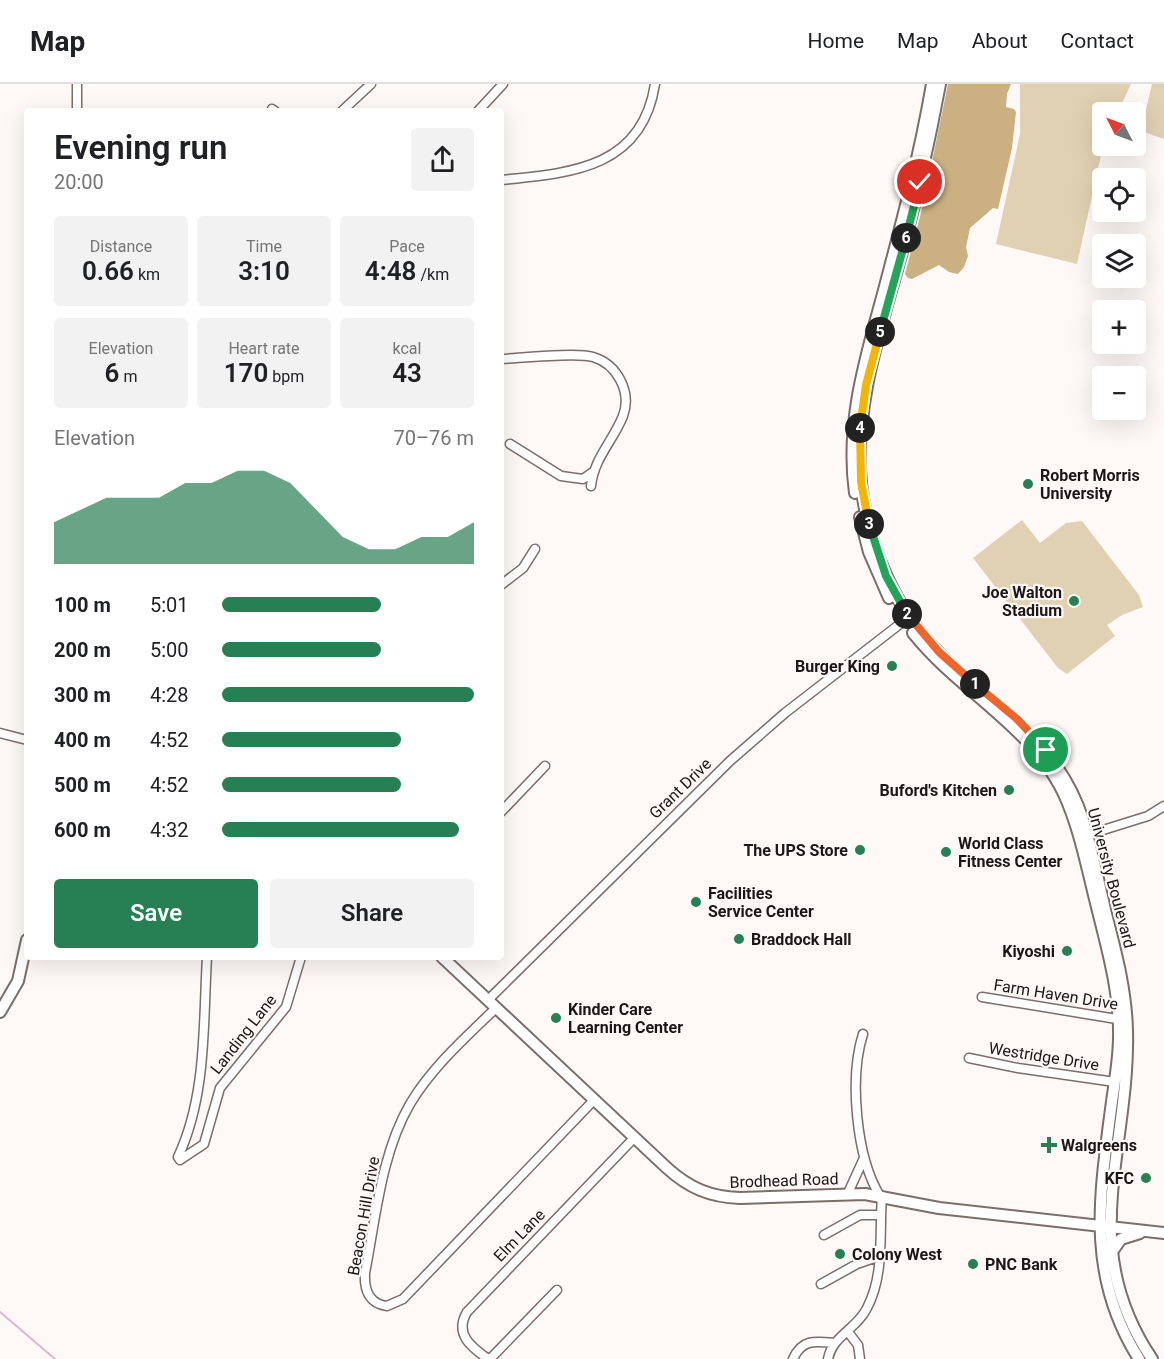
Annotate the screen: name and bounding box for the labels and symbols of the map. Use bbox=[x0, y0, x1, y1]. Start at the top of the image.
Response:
north arrow bbox=[1092, 102, 1146, 156]
pin bbox=[894, 156, 945, 207]
pin: 6 bbox=[891, 223, 921, 253]
pin: 5 bbox=[865, 317, 895, 347]
pin: 4 bbox=[845, 413, 875, 443]
place label: Robert Morris University bbox=[1040, 466, 1140, 503]
marker: Robert Morris University bbox=[1021, 477, 1035, 491]
pin: 3 bbox=[854, 509, 884, 539]
place label: Joe Walton Stadium bbox=[982, 583, 1062, 620]
marker: Joe Walton Stadium bbox=[1067, 594, 1081, 608]
pin: 2 bbox=[892, 599, 922, 629]
place label: Burger King bbox=[795, 657, 880, 676]
marker: Burger King bbox=[885, 659, 899, 673]
pin: 1 bbox=[960, 669, 990, 699]
pin bbox=[1020, 724, 1071, 775]
street label: Grant Drive bbox=[645, 754, 715, 823]
place label: Buford's Kitchen bbox=[880, 781, 997, 800]
marker: Buford's Kitchen bbox=[1002, 783, 1016, 797]
street label: University Boulevard bbox=[1084, 806, 1139, 950]
place label: World Class Fitness Center bbox=[958, 834, 1063, 871]
place label: The UPS Store bbox=[743, 841, 848, 860]
marker: The UPS Store bbox=[853, 843, 867, 857]
marker: World Class Fitness Center bbox=[939, 845, 953, 859]
place label: Facilities Service Center bbox=[708, 884, 814, 921]
marker: Facilities Service Center bbox=[689, 895, 703, 909]
place label: Braddock Hall bbox=[751, 930, 852, 949]
marker: Braddock Hall bbox=[732, 932, 746, 946]
place label: Kiyoshi bbox=[1002, 942, 1055, 961]
marker: Kiyoshi bbox=[1060, 944, 1074, 958]
street label: Farm Haven Drive bbox=[992, 975, 1119, 1014]
street label: Landing Lane bbox=[207, 991, 280, 1078]
place label: Kinder Care Learning Center bbox=[568, 1000, 683, 1037]
marker: Kinder Care Learning Center bbox=[549, 1011, 563, 1025]
street label: Westridge Drive bbox=[987, 1038, 1101, 1075]
place label: Walgreens bbox=[1061, 1136, 1137, 1155]
marker: Walgreens bbox=[1042, 1138, 1056, 1152]
street label: Beacon Hill Drive bbox=[344, 1155, 383, 1277]
street label: Brodhead Road bbox=[729, 1169, 839, 1192]
place label: KFC bbox=[1105, 1169, 1134, 1188]
marker: KFC bbox=[1139, 1171, 1153, 1185]
street label: Elm Lane bbox=[490, 1205, 549, 1266]
place label: Colony West bbox=[852, 1245, 942, 1264]
marker: Colony West bbox=[833, 1247, 847, 1261]
place label: PNC Bank bbox=[985, 1255, 1058, 1274]
marker: PNC Bank bbox=[966, 1257, 980, 1271]

